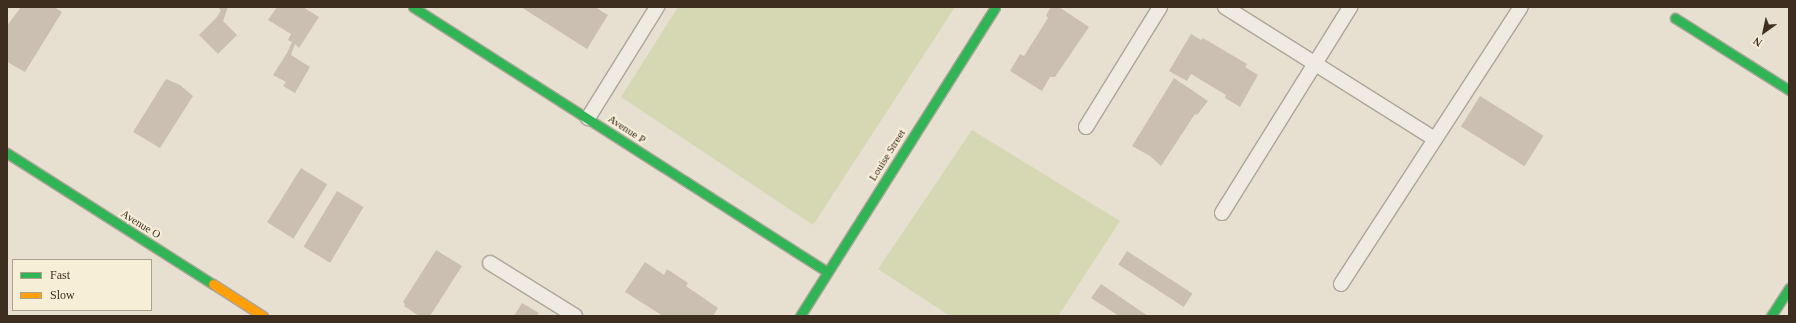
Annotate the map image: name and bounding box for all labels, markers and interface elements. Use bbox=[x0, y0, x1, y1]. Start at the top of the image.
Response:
north arrow bbox=[1744, 12, 1784, 52]
text: N bbox=[1751, 35, 1764, 49]
street label: Avenue P bbox=[606, 112, 648, 146]
street label: Louise Street bbox=[866, 127, 908, 183]
street label: Avenue O bbox=[119, 207, 163, 241]
legend bbox=[12, 259, 152, 311]
text: Fast bbox=[50, 268, 70, 282]
text: Slow bbox=[50, 288, 75, 302]

